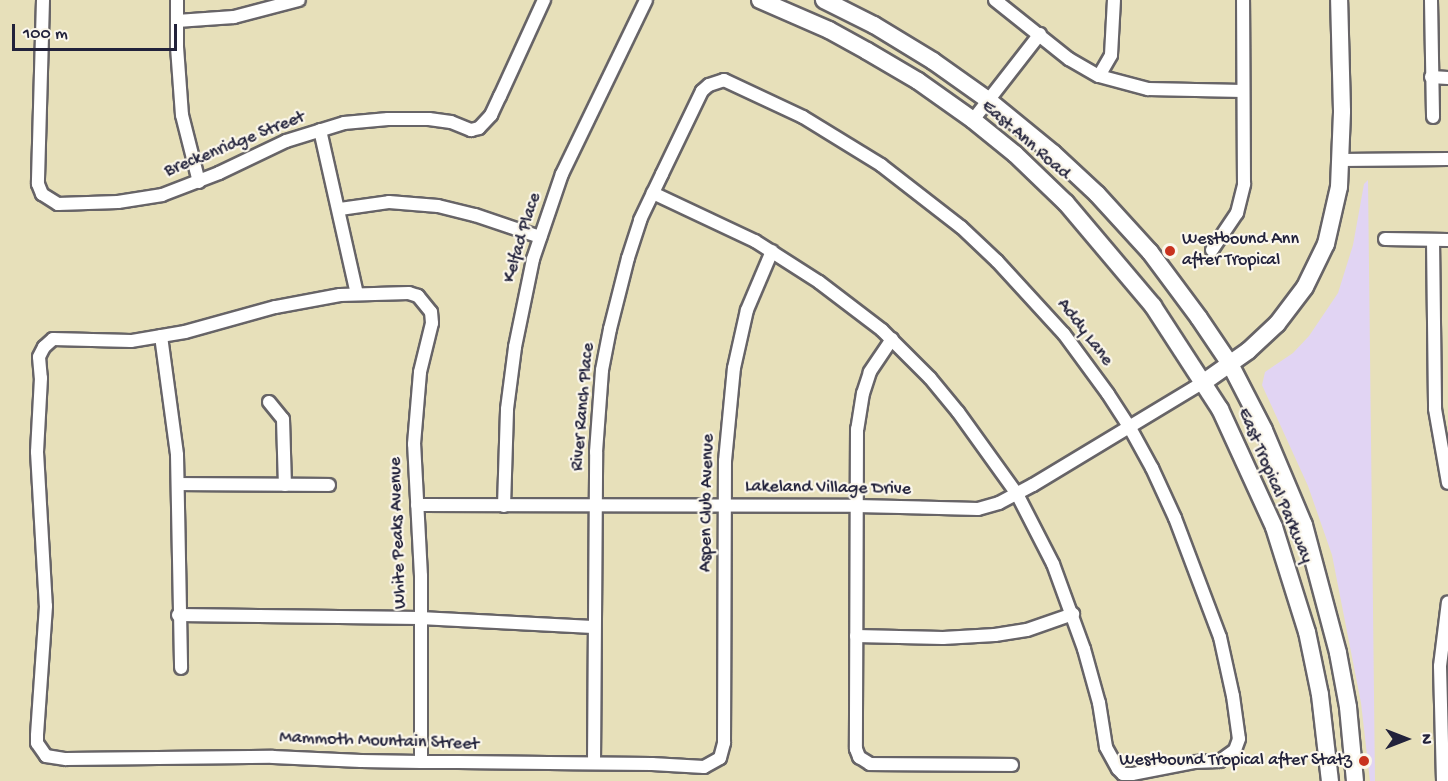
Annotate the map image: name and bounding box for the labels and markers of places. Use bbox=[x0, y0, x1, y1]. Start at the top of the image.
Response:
place label: Westbound Ann after Tropical bbox=[1182, 230, 1299, 272]
marker: Westbound Ann after Tropical bbox=[1163, 244, 1177, 258]
place label: Westbound Tropical after Statz bbox=[1119, 750, 1352, 772]
marker: Westbound Tropical after Statz bbox=[1357, 754, 1371, 768]

